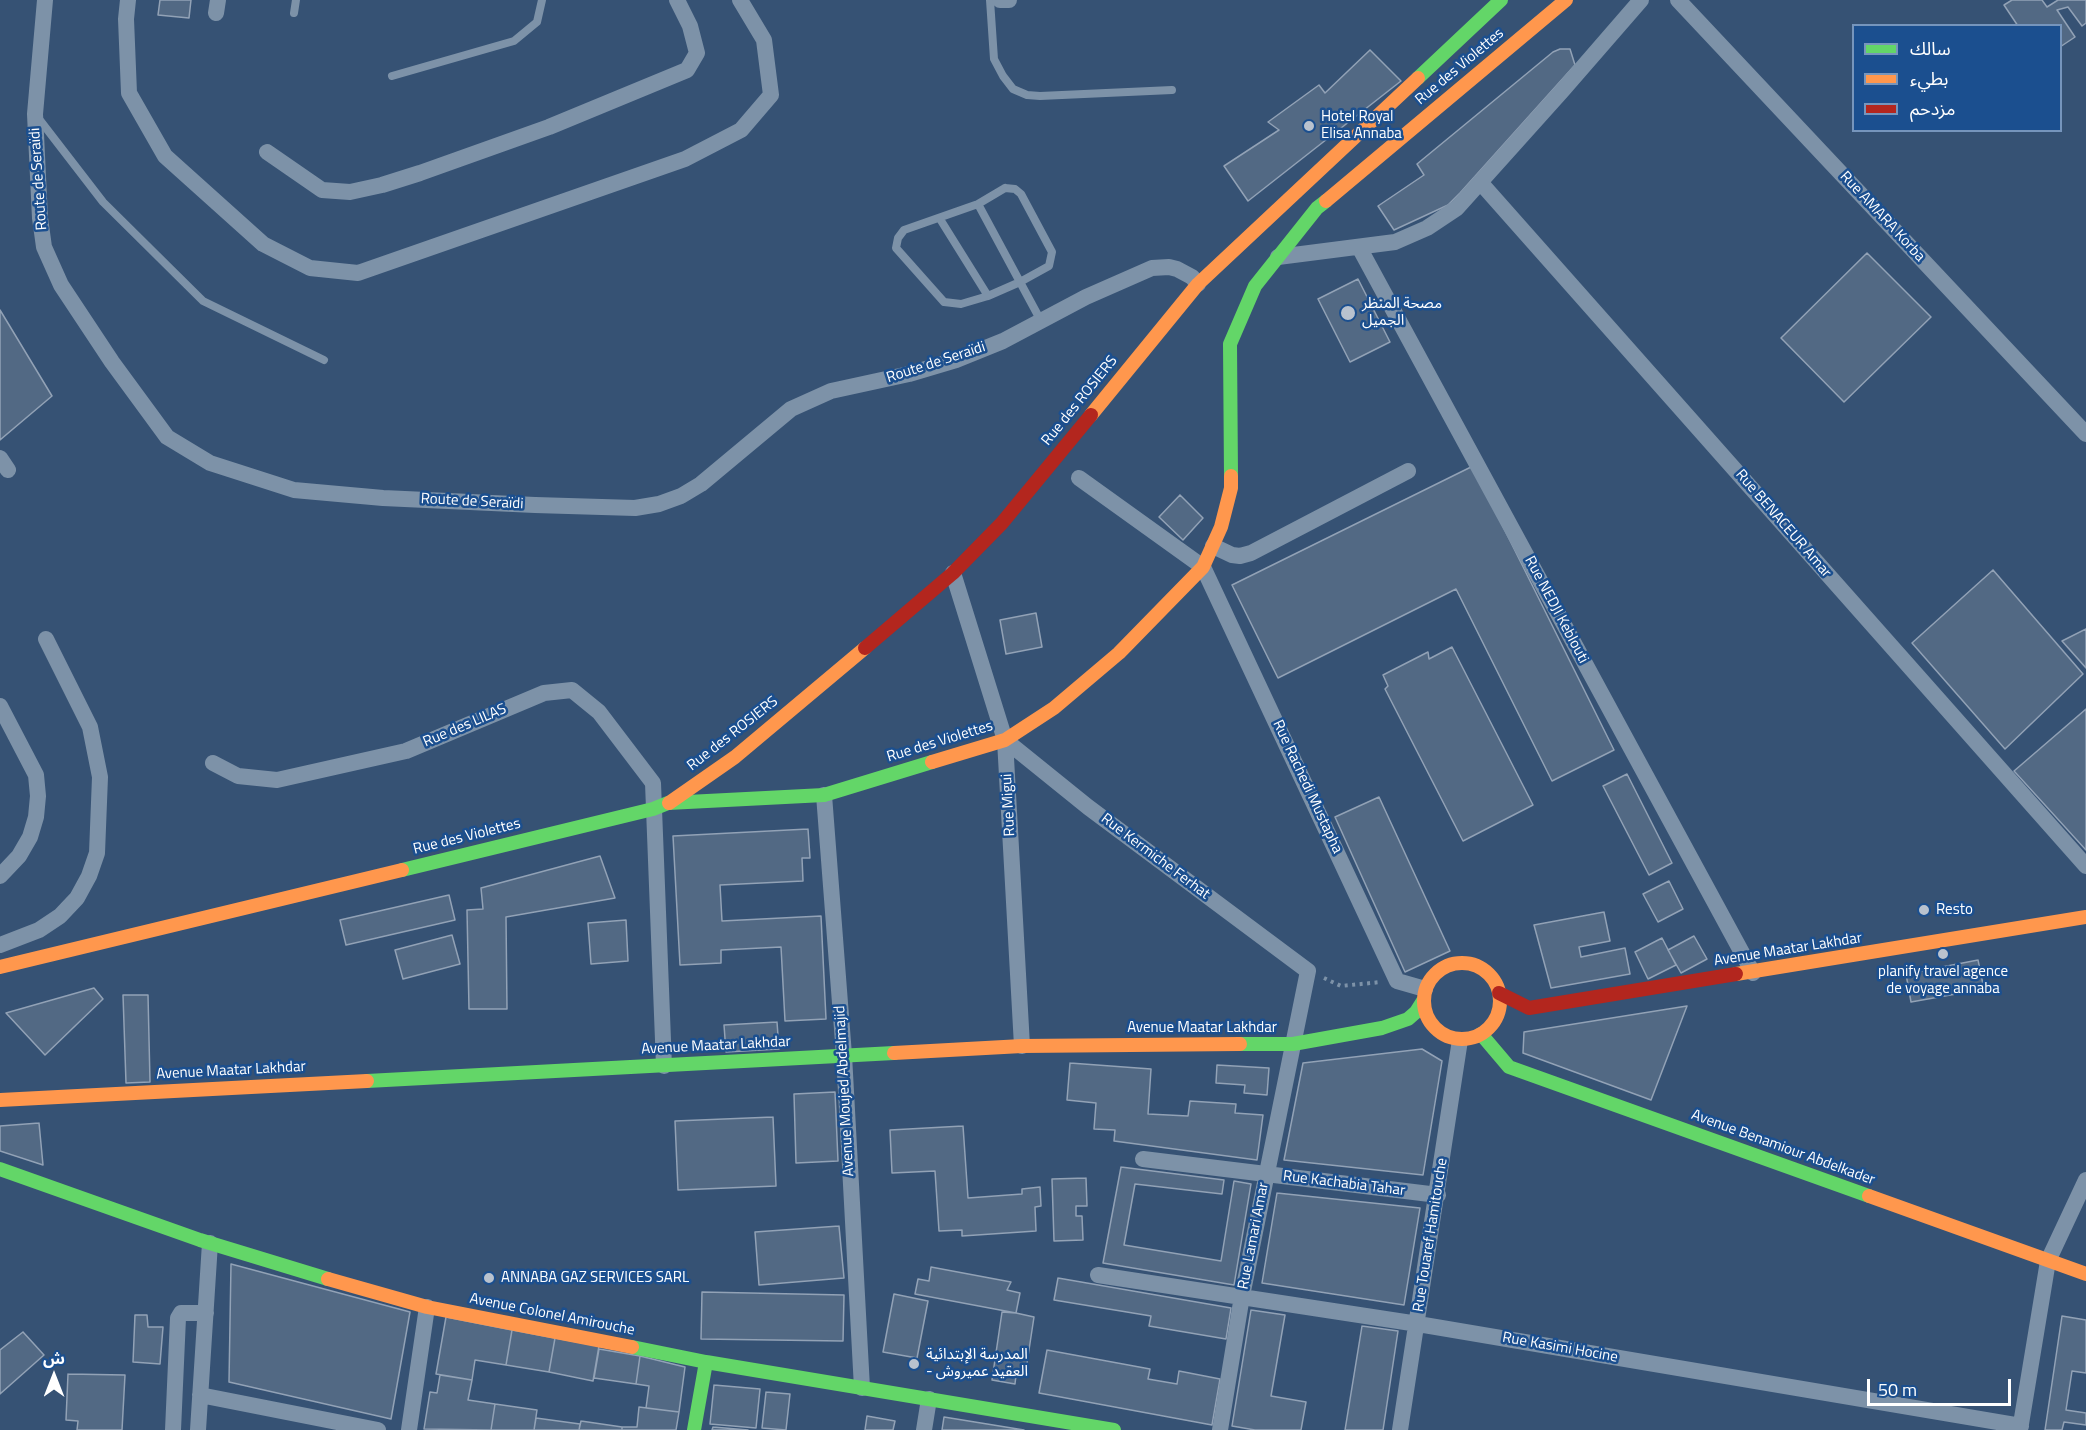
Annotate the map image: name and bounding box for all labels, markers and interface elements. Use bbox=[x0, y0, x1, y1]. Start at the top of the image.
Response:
legend bbox=[1852, 24, 2062, 132]
street label: Rue des Violettes bbox=[1412, 25, 1508, 109]
text: سالك bbox=[1910, 35, 1951, 62]
text: بطيء bbox=[1910, 65, 1948, 92]
text: مزدحم bbox=[1910, 95, 1955, 122]
place label: Hotel Royal Elisa Annaba bbox=[1321, 108, 1402, 143]
marker: Hotel Royal Elisa Annaba bbox=[1302, 119, 1316, 133]
street label: Route de Seraïdi bbox=[26, 127, 52, 231]
street label: Rue AMARA Korba bbox=[1836, 168, 1928, 266]
place label: مصحة المنظر الجميل bbox=[1362, 295, 1442, 330]
marker: مصحة المنظر الجميل bbox=[1339, 304, 1357, 322]
street label: Route de Seraïdi bbox=[884, 339, 988, 387]
street label: Rue des ROSIERS bbox=[1038, 352, 1122, 450]
street label: Rue BENACEUR Amar bbox=[1731, 466, 1835, 582]
street label: Route de Seraïdi bbox=[420, 490, 524, 514]
street label: Rue NEDJI Keblouti bbox=[1520, 553, 1592, 667]
street label: Rue des ROSIERS bbox=[684, 693, 782, 775]
street label: Rue des LILAS bbox=[421, 700, 509, 752]
street label: Rue des Violettes bbox=[885, 717, 995, 767]
street label: Rue Rachedi Mustapha bbox=[1268, 717, 1346, 857]
street label: Rue Migui bbox=[998, 773, 1020, 837]
street label: Rue Kermiche Ferhat bbox=[1097, 810, 1213, 904]
street label: Rue des Violettes bbox=[412, 815, 522, 859]
place label: Resto bbox=[1936, 901, 1973, 919]
marker: Resto bbox=[1917, 903, 1931, 917]
street label: Avenue Maatar Lakhdar bbox=[1713, 929, 1863, 971]
marker: planify travel agence de voyage annaba bbox=[1936, 947, 1950, 961]
place label: planify travel agence de voyage annaba bbox=[1878, 963, 2008, 998]
street label: Avenue Moujed Abdelmajid bbox=[832, 1005, 858, 1177]
street label: Avenue Maatar Lakhdar bbox=[1127, 1019, 1277, 1037]
street label: Avenue Maatar Lakhdar bbox=[641, 1033, 791, 1059]
street label: Avenue Maatar Lakhdar bbox=[156, 1058, 306, 1084]
street label: Avenue Benamiour Abdelkader bbox=[1689, 1106, 1877, 1190]
street label: Rue Touaref Hamitouche bbox=[1410, 1157, 1452, 1313]
street label: Rue Kachabia Tahar bbox=[1282, 1168, 1406, 1200]
street label: Rue Lamari Amar bbox=[1235, 1181, 1273, 1291]
place label: ANNABA GAZ SERVICES SARL bbox=[501, 1269, 689, 1287]
marker: ANNABA GAZ SERVICES SARL bbox=[482, 1271, 496, 1285]
street label: Avenue Colonel Amirouche bbox=[468, 1290, 636, 1340]
street label: Rue Kasimi Hocine bbox=[1501, 1329, 1619, 1367]
north arrow bbox=[24, 1346, 84, 1406]
text: ش bbox=[43, 1346, 65, 1370]
place label: المدرسة الإبتدائية - العقيد عميروش bbox=[926, 1346, 1028, 1381]
marker: المدرسة الإبتدائية - العقيد عميروش bbox=[907, 1357, 921, 1371]
scale bar bbox=[1870, 1367, 2014, 1405]
text: 50 m bbox=[1878, 1376, 1917, 1403]

